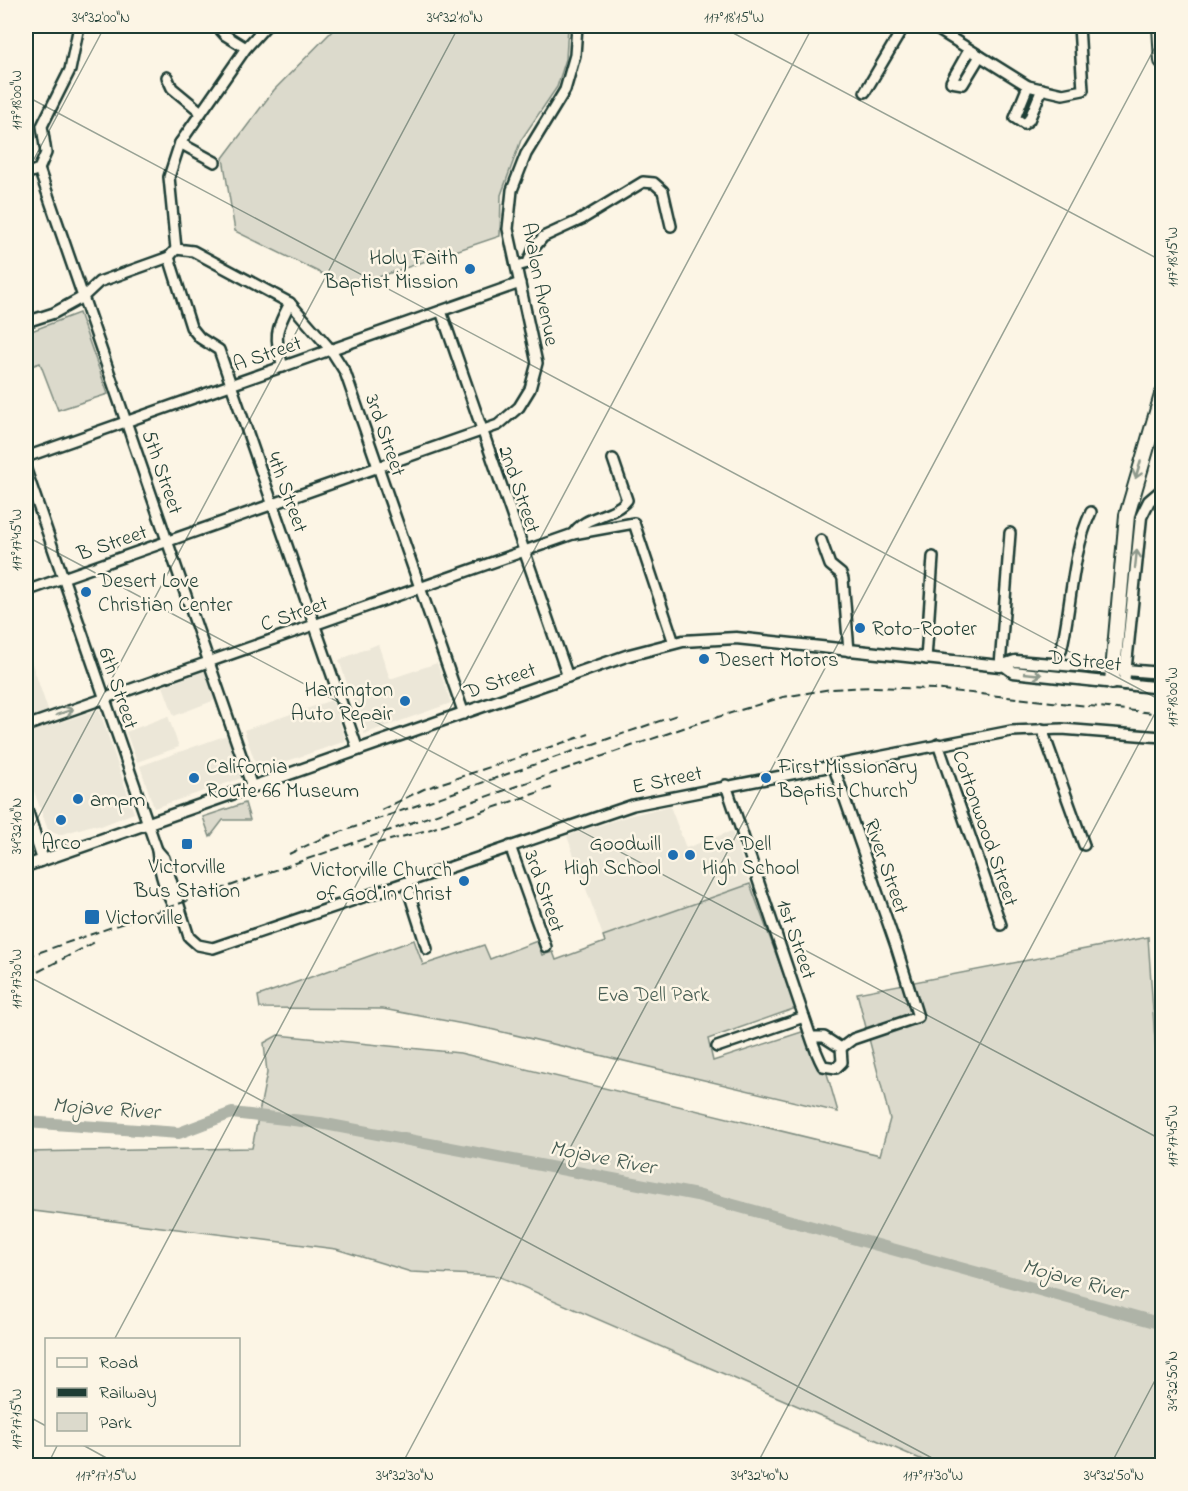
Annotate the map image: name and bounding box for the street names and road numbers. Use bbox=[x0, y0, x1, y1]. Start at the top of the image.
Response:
street label: Avalon Avenue bbox=[512, 220, 566, 349]
street label: A Street bbox=[229, 329, 306, 381]
street label: 3rd Street bbox=[356, 391, 412, 481]
street label: 5th Street bbox=[133, 427, 189, 519]
street label: 2nd Street bbox=[489, 442, 547, 537]
street label: 4th Street bbox=[258, 448, 315, 537]
street label: B Street bbox=[73, 518, 152, 570]
street label: C Street bbox=[257, 589, 332, 640]
street label: D Street bbox=[1046, 643, 1123, 681]
street label: 6th Street bbox=[89, 644, 145, 733]
street label: D Street bbox=[460, 656, 540, 708]
street label: Cottonwood Street bbox=[943, 747, 1025, 911]
street label: E Street bbox=[630, 759, 705, 803]
street label: River Street bbox=[855, 815, 915, 918]
street label: 3rd Street bbox=[515, 847, 571, 937]
street label: 1st Street bbox=[767, 896, 823, 984]

